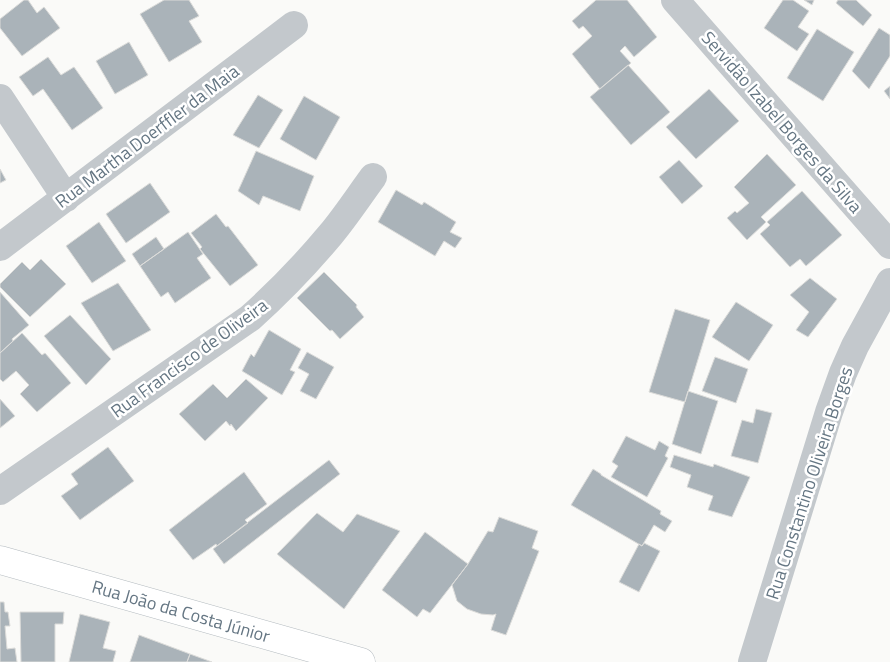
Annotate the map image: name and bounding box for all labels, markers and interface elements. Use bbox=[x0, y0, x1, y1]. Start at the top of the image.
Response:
street label: Servidão Izabel Borges da Silva bbox=[695, 25, 869, 219]
street label: Rua Martha Doerffler da Maia bbox=[49, 58, 245, 214]
street label: Rua Francisco de Oliveira bbox=[105, 292, 273, 424]
street label: Rua Constantino Oliveira Borges bbox=[759, 363, 859, 603]
street label: Rua João da Costa Júnior bbox=[89, 573, 273, 649]

